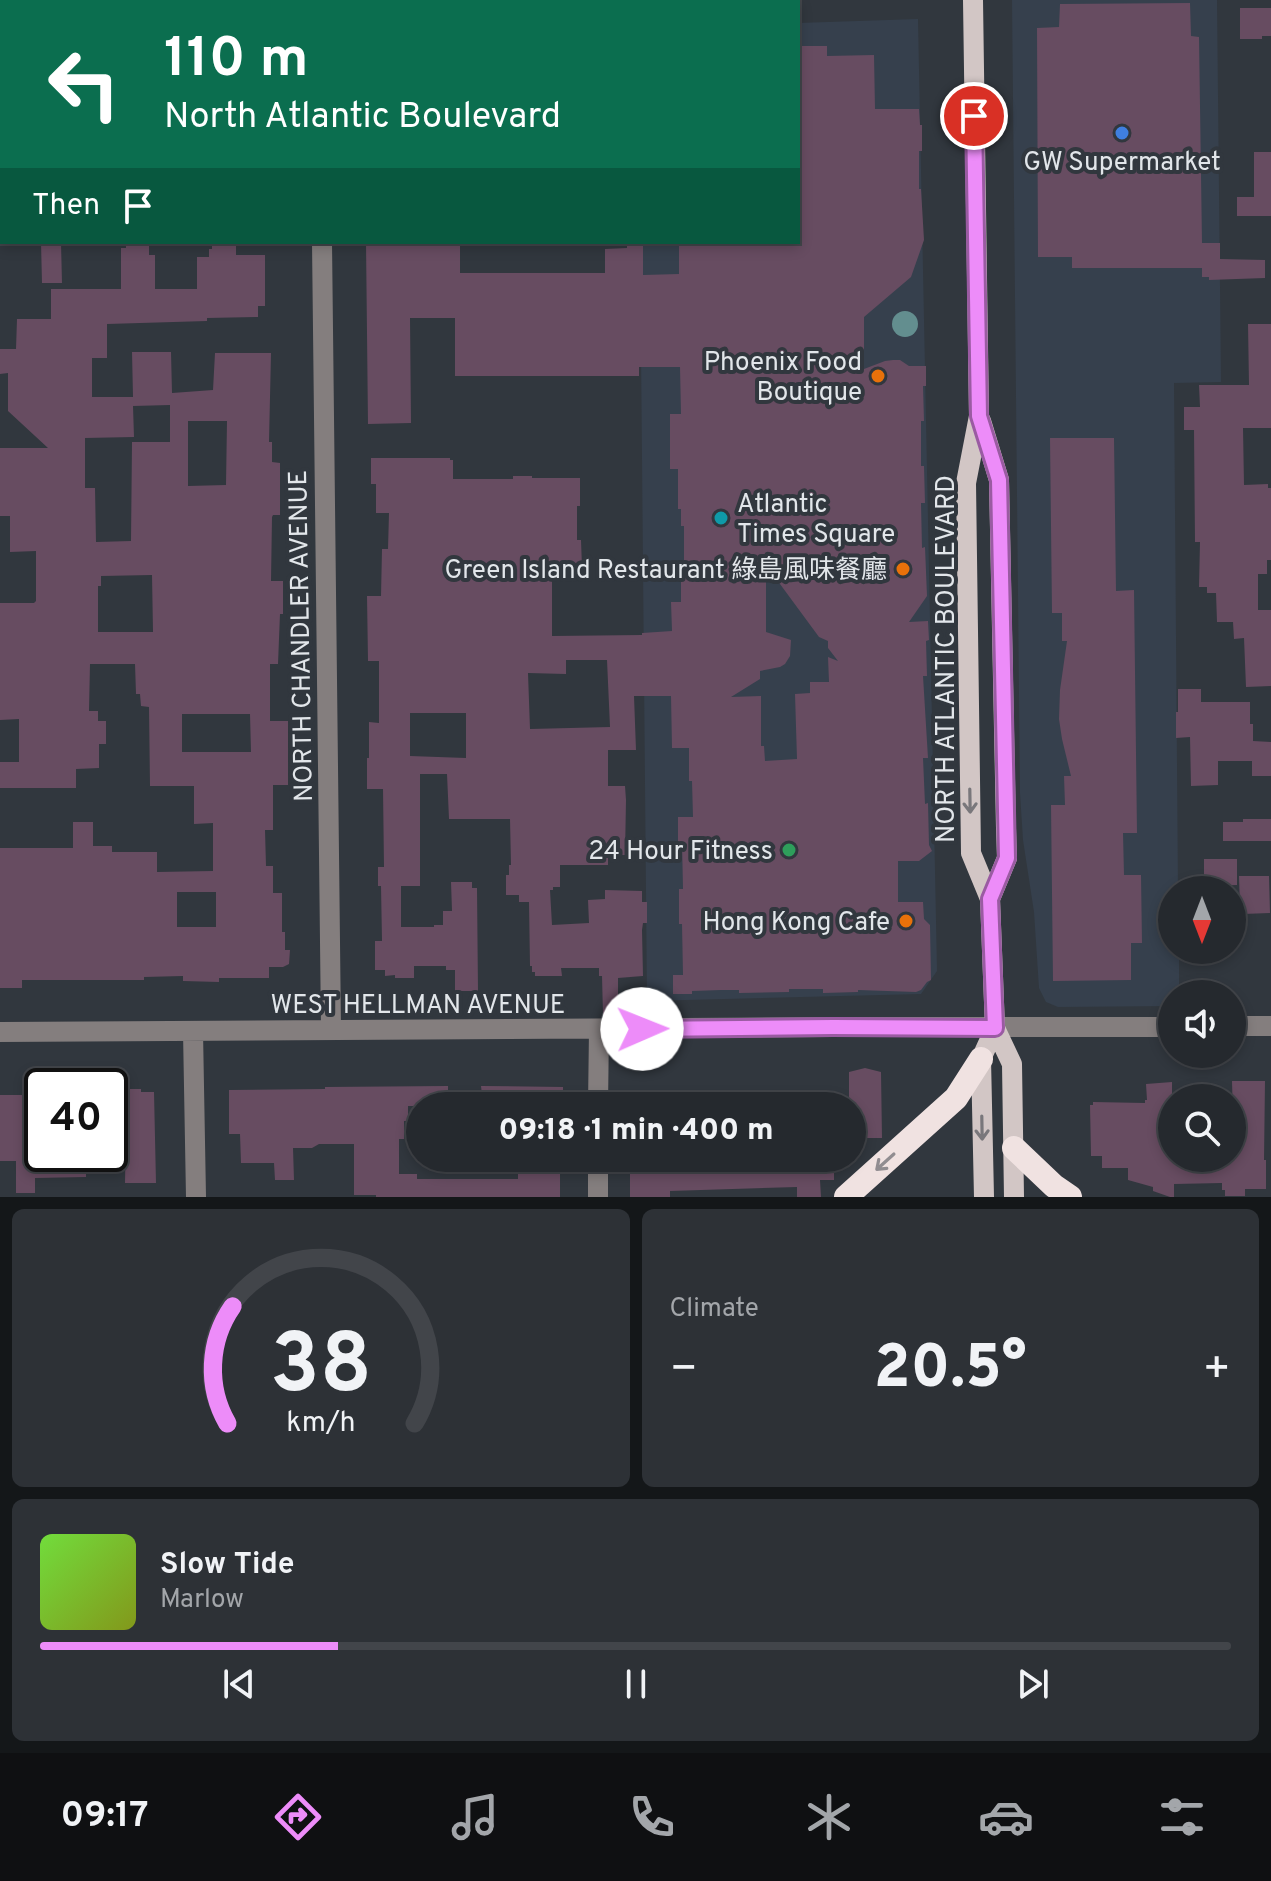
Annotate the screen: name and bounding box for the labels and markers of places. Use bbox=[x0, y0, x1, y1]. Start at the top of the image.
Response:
pin bbox=[940, 82, 1008, 150]
marker: GW Supermarket bbox=[1113, 124, 1131, 142]
place label: GW Supermarket bbox=[1023, 147, 1221, 180]
place label: Phoenix Food Boutique bbox=[704, 347, 862, 410]
marker: Phoenix Food Boutique bbox=[869, 367, 887, 385]
place label: Atlantic Times Square bbox=[737, 489, 895, 552]
marker: Atlantic Times Square bbox=[712, 509, 730, 527]
place label: Green Island Restaurant 綠島風味餐廳 bbox=[444, 555, 887, 588]
marker: Green Island Restaurant 綠島風味餐廳 bbox=[894, 560, 912, 578]
place label: 24 Hour Fitness bbox=[588, 836, 773, 869]
marker: 24 Hour Fitness bbox=[780, 841, 798, 859]
place label: Hong Kong Cafe bbox=[702, 907, 890, 940]
marker: Hong Kong Cafe bbox=[897, 912, 915, 930]

